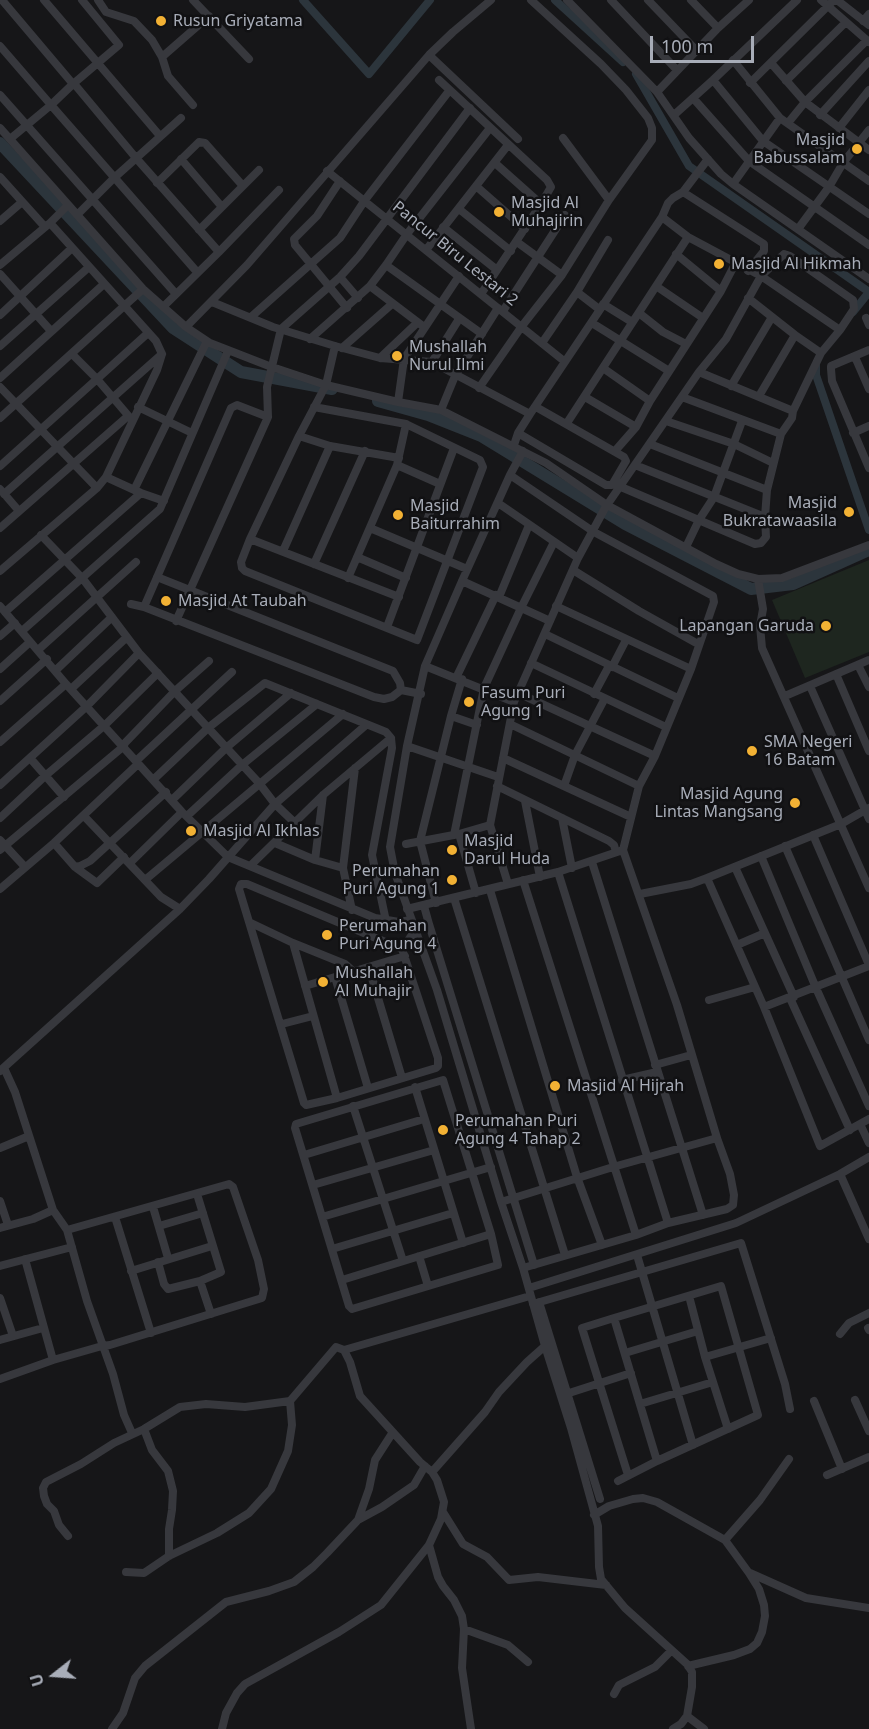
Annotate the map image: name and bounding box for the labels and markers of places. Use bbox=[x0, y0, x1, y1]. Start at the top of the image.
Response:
place label: Rusun Griyatama bbox=[173, 11, 303, 31]
marker: Rusun Griyatama bbox=[154, 14, 168, 28]
place label: Masjid Babussalam bbox=[754, 130, 845, 168]
marker: Masjid Babussalam bbox=[850, 142, 864, 156]
place label: Masjid Al Muhajirin bbox=[511, 193, 583, 231]
marker: Masjid Al Muhajirin bbox=[492, 205, 506, 219]
place label: Masjid Al Hikmah bbox=[731, 254, 861, 274]
marker: Masjid Al Hikmah bbox=[712, 257, 726, 271]
place label: Mushallah Nurul Ilmi bbox=[409, 337, 487, 375]
marker: Mushallah Nurul Ilmi bbox=[390, 349, 404, 363]
place label: Masjid Bukratawaasila bbox=[723, 493, 837, 531]
place label: Masjid Baiturrahim bbox=[410, 496, 500, 534]
marker: Masjid Bukratawaasila bbox=[842, 505, 856, 519]
marker: Masjid Baiturrahim bbox=[391, 508, 405, 522]
place label: Masjid At Taubah bbox=[178, 591, 307, 611]
marker: Masjid At Taubah bbox=[159, 594, 173, 608]
place label: Lapangan Garuda bbox=[679, 616, 814, 636]
marker: Lapangan Garuda bbox=[819, 619, 833, 633]
place label: Fasum Puri Agung 1 bbox=[481, 683, 565, 721]
marker: Fasum Puri Agung 1 bbox=[462, 695, 476, 709]
place label: SMA Negeri 16 Batam bbox=[764, 732, 852, 770]
marker: SMA Negeri 16 Batam bbox=[745, 744, 759, 758]
place label: Masjid Agung Lintas Mangsang bbox=[654, 784, 783, 822]
marker: Masjid Agung Lintas Mangsang bbox=[788, 796, 802, 810]
place label: Masjid Al Ikhlas bbox=[203, 821, 320, 841]
marker: Masjid Al Ikhlas bbox=[184, 824, 198, 838]
place label: Masjid Darul Huda bbox=[464, 831, 550, 869]
marker: Masjid Darul Huda bbox=[445, 843, 459, 857]
place label: Perumahan Puri Agung 1 bbox=[343, 861, 440, 899]
marker: Perumahan Puri Agung 1 bbox=[445, 873, 459, 887]
place label: Perumahan Puri Agung 4 bbox=[339, 916, 436, 954]
marker: Perumahan Puri Agung 4 bbox=[320, 928, 334, 942]
place label: Mushallah Al Muhajir bbox=[335, 963, 413, 1001]
marker: Mushallah Al Muhajir bbox=[316, 975, 330, 989]
place label: Masjid Al Hijrah bbox=[567, 1076, 684, 1096]
marker: Masjid Al Hijrah bbox=[548, 1079, 562, 1093]
place label: Perumahan Puri Agung 4 Tahap 2 bbox=[455, 1111, 581, 1149]
marker: Perumahan Puri Agung 4 Tahap 2 bbox=[436, 1123, 450, 1137]

